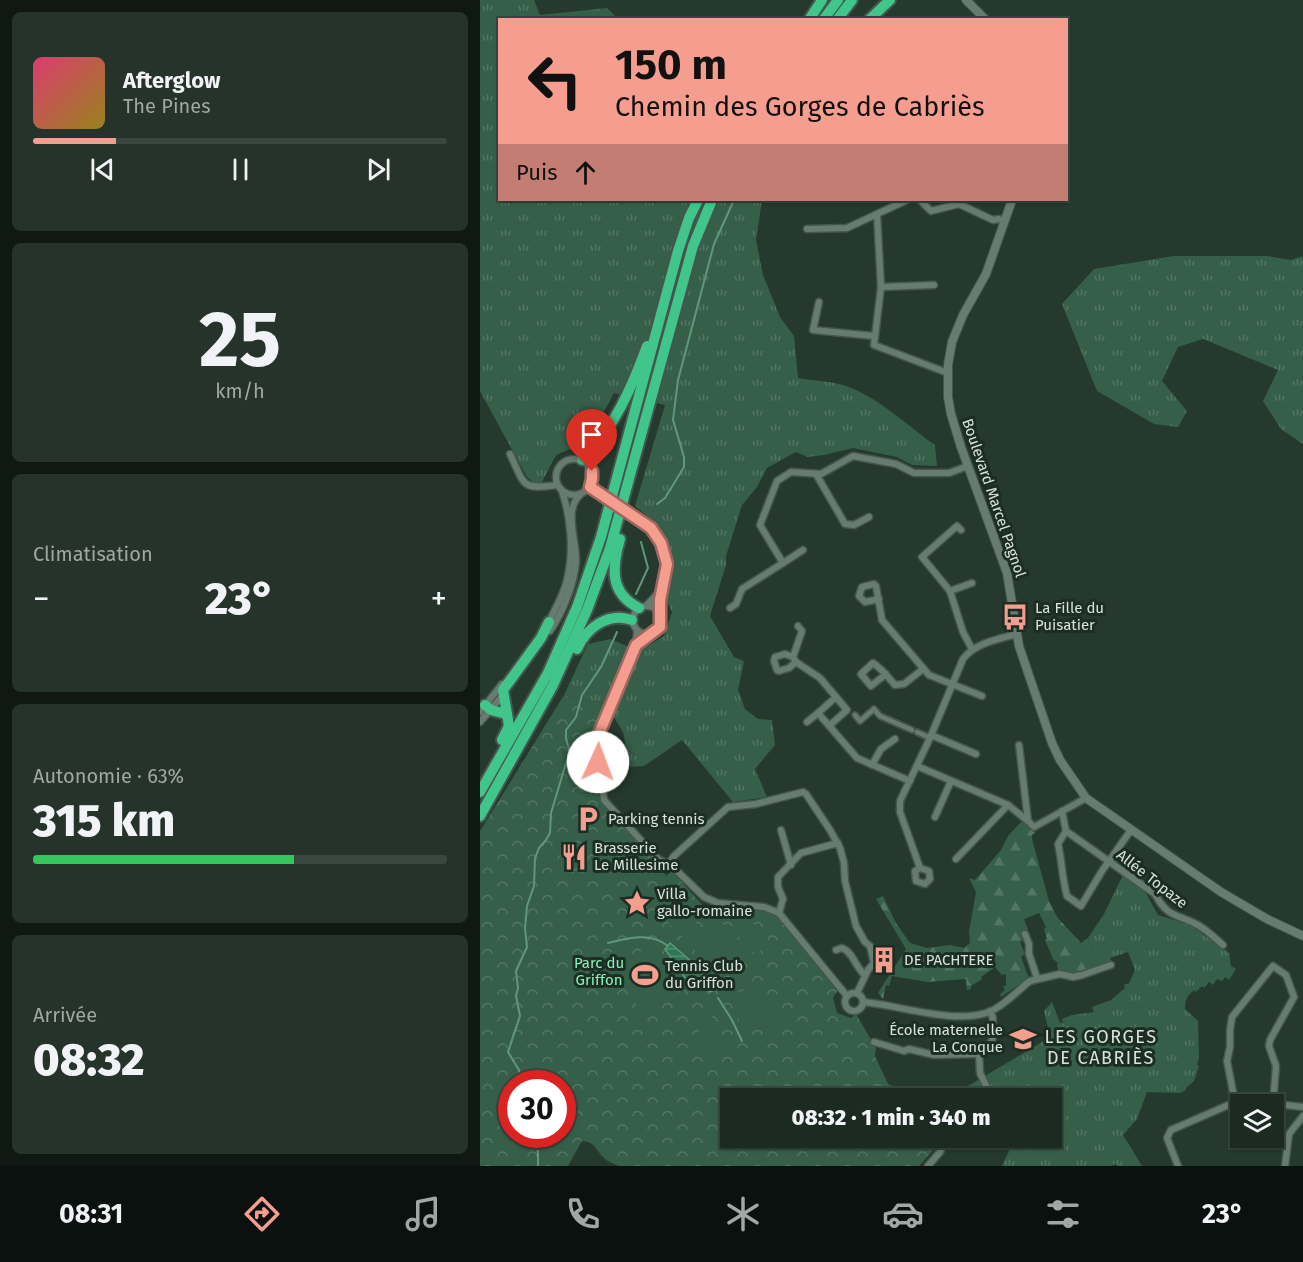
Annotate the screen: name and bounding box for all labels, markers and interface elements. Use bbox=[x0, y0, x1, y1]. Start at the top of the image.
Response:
text: 150 m bbox=[615, 40, 727, 90]
icon: left bbox=[516, 42, 594, 120]
text: Afterglow bbox=[123, 67, 220, 94]
text: Chemin des Gorges de Cabriès bbox=[615, 91, 985, 123]
text: The Pines bbox=[123, 94, 210, 118]
icon: previous bbox=[86, 153, 119, 186]
icon: pause bbox=[224, 153, 257, 186]
icon: next bbox=[362, 153, 395, 186]
icon: ahead bbox=[569, 156, 602, 189]
text: Puis bbox=[516, 159, 557, 186]
text: 25 bbox=[199, 293, 281, 387]
text: km/h bbox=[215, 379, 265, 403]
pin bbox=[566, 409, 617, 471]
street label: Boulevard Marcel Pagnol bbox=[958, 416, 1030, 580]
icon: arrive bbox=[575, 418, 608, 451]
text: Climatisation bbox=[33, 542, 153, 566]
text: 23° bbox=[205, 572, 275, 626]
text: − bbox=[33, 579, 50, 619]
text: + bbox=[431, 579, 447, 619]
place label: La Fille du Puisatier bbox=[1035, 599, 1104, 634]
bus stop icon: La Fille du Puisatier bbox=[1000, 602, 1030, 632]
position arrow bbox=[566, 730, 630, 794]
text: Autonomie · 63% bbox=[33, 764, 184, 788]
text: 315 km bbox=[33, 794, 175, 848]
parking icon: Parking tennis bbox=[573, 804, 603, 834]
place label: Parking tennis bbox=[608, 810, 705, 828]
place label: Brasserie Le Millesime bbox=[594, 839, 678, 874]
restaurant icon: Brasserie Le Millesime bbox=[559, 842, 589, 872]
street label: Allée Topaze bbox=[1113, 846, 1191, 912]
place label: Villa gallo-romaine bbox=[657, 885, 752, 920]
place icon: Villa gallo-romaine bbox=[622, 888, 652, 918]
building icon: DE PACHTERE bbox=[869, 945, 899, 975]
place label: DE PACHTERE bbox=[904, 951, 993, 969]
park label: Parc du Griffon bbox=[574, 954, 624, 989]
place label: Tennis Club du Griffon bbox=[665, 957, 743, 992]
sports icon: Tennis Club du Griffon bbox=[630, 960, 660, 990]
text: Arrivée bbox=[33, 1003, 97, 1027]
place label: École maternelle La Conque bbox=[889, 1021, 1003, 1056]
school or university icon: École maternelle La Conque bbox=[1008, 1024, 1038, 1054]
district label: LES GORGES DE CABRIÈS bbox=[1044, 1026, 1158, 1069]
text: 08:32 bbox=[33, 1033, 145, 1087]
speed limit sign: 30 bbox=[498, 1070, 576, 1148]
map controls bbox=[1230, 1094, 1284, 1148]
button: layers bbox=[1230, 1094, 1284, 1148]
text: 08:32 · 1 min · 340 m bbox=[792, 1104, 990, 1131]
icon: directions bbox=[241, 1193, 283, 1235]
icon: music bbox=[402, 1193, 444, 1235]
icon: phone bbox=[562, 1193, 604, 1235]
icon: climate bbox=[722, 1193, 764, 1235]
icon: car bbox=[882, 1193, 924, 1235]
icon: filters bbox=[1042, 1193, 1084, 1235]
text: 08:31 bbox=[59, 1198, 123, 1230]
text: 23° bbox=[1202, 1198, 1244, 1230]

